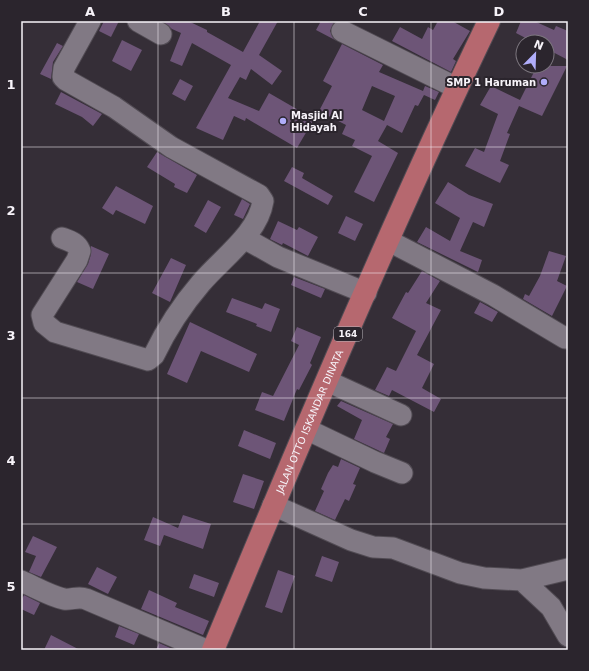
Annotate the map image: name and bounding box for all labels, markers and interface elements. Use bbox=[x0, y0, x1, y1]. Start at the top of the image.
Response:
text: A bbox=[85, 4, 95, 19]
text: B bbox=[221, 4, 231, 19]
text: C bbox=[358, 4, 368, 19]
text: D bbox=[494, 4, 505, 19]
north arrow bbox=[515, 34, 555, 74]
text: N bbox=[532, 37, 545, 53]
text: 1 bbox=[6, 77, 16, 92]
place label: SMP 1 Haruman bbox=[446, 77, 536, 88]
marker: SMP 1 Haruman bbox=[539, 77, 549, 87]
place label: Masjid Al Hidayah bbox=[291, 110, 342, 133]
marker: Masjid Al Hidayah bbox=[278, 116, 288, 126]
text: 2 bbox=[6, 203, 16, 218]
road number: 164 bbox=[334, 327, 362, 341]
text: 3 bbox=[6, 328, 16, 343]
street label: JALAN OTTO ISKANDAR DINATA bbox=[274, 348, 345, 496]
text: 4 bbox=[6, 453, 16, 468]
text: 5 bbox=[6, 579, 16, 594]

